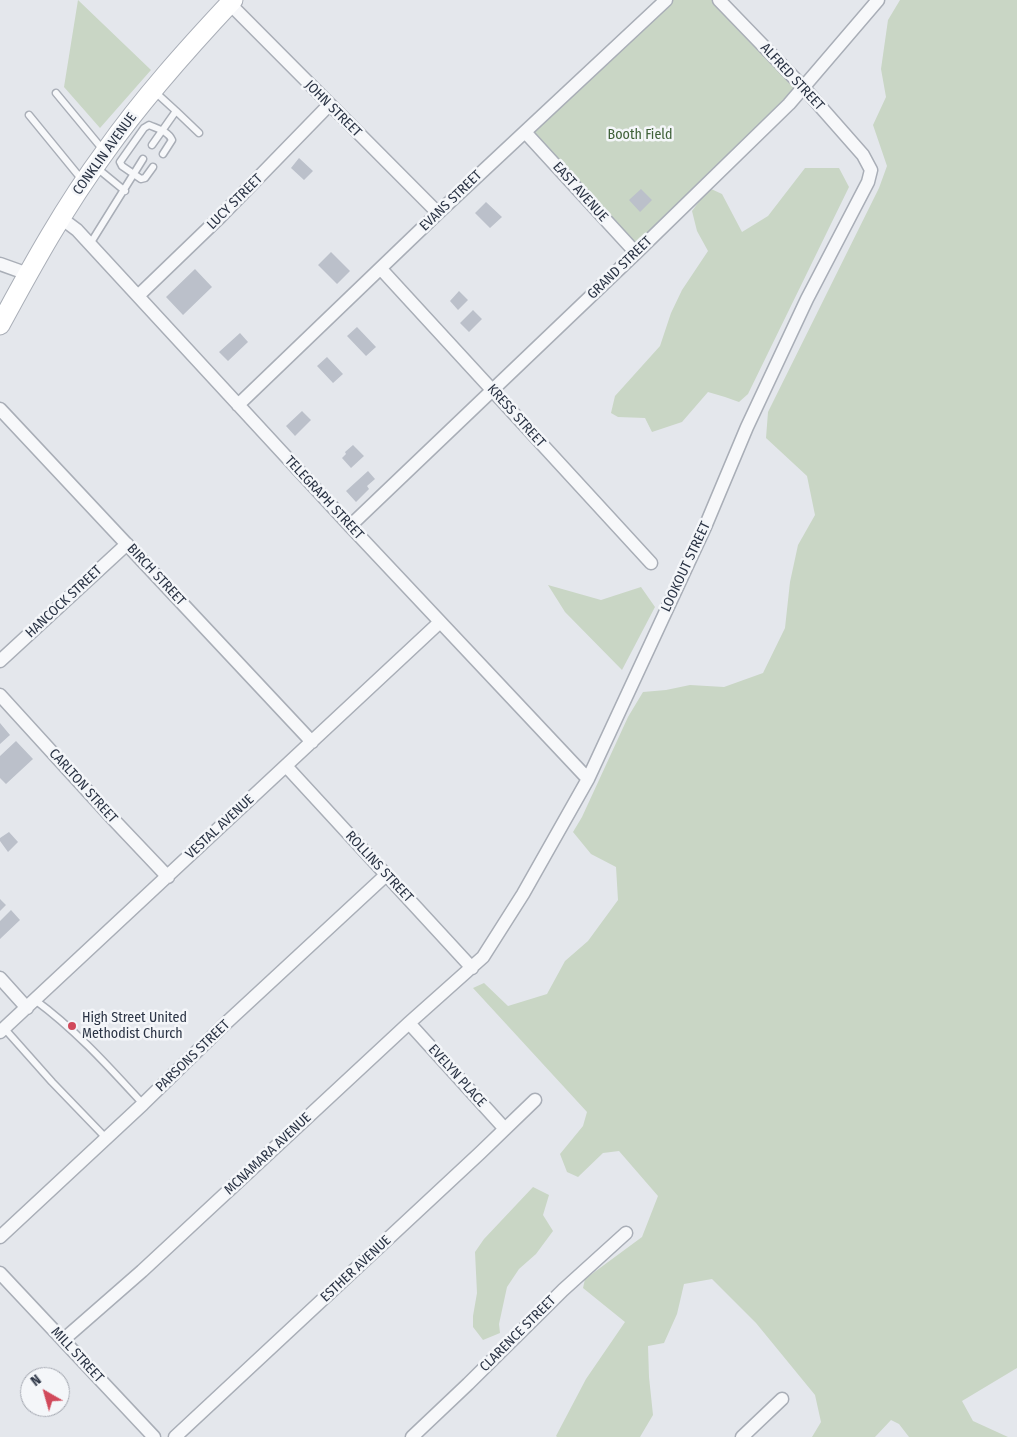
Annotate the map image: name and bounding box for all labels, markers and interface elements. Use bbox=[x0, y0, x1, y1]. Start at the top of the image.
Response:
street label: ALFRED STREET bbox=[757, 40, 827, 114]
street label: JOHN STREET bbox=[301, 77, 365, 141]
street label: CONKLIN AVENUE bbox=[70, 110, 140, 198]
park label: Booth Field bbox=[608, 127, 672, 143]
street label: EAST AVENUE bbox=[549, 159, 611, 225]
street label: EVANS STREET bbox=[416, 167, 486, 235]
street label: LUCY STREET bbox=[204, 171, 266, 233]
street label: GRAND STREET bbox=[584, 233, 656, 303]
street label: KRESS STREET bbox=[483, 381, 549, 451]
street label: TELEGRAPH STREET bbox=[281, 453, 367, 543]
street label: LOOKOUT STREET bbox=[658, 519, 714, 615]
street label: BIRCH STREET bbox=[123, 541, 189, 609]
street label: HANCOCK STREET bbox=[22, 562, 106, 642]
street label: CARLTON STREET bbox=[45, 745, 121, 827]
street label: VESTAL AVENUE bbox=[182, 791, 258, 863]
street label: ROLLINS STREET bbox=[342, 828, 416, 906]
place label: High Street United Methodist Church bbox=[82, 1010, 187, 1042]
street label: PARSONS STREET bbox=[153, 1017, 233, 1095]
marker: High Street United Methodist Church bbox=[66, 1020, 78, 1032]
street label: EVELYN PLACE bbox=[425, 1041, 489, 1111]
street label: MCNAMARA AVENUE bbox=[221, 1109, 315, 1199]
street label: ESTHER AVENUE bbox=[317, 1232, 395, 1306]
street label: CLARENCE STREET bbox=[476, 1292, 560, 1376]
street label: MILL STREET bbox=[47, 1324, 107, 1386]
north arrow bbox=[20, 1367, 70, 1417]
text: N bbox=[28, 1371, 45, 1390]

